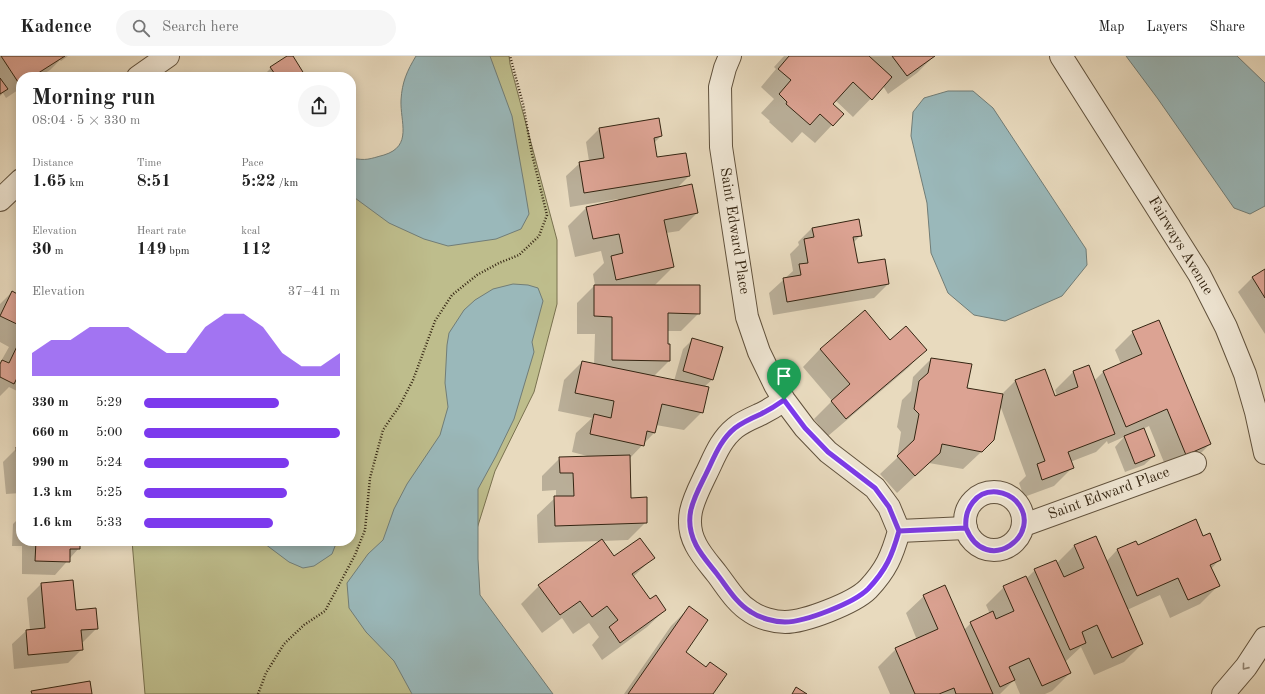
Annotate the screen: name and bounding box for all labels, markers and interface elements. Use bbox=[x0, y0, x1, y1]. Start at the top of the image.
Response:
search box bbox=[116, 10, 396, 46]
icon: search bbox=[130, 17, 152, 39]
text: Kadence bbox=[20, 18, 92, 37]
text: Search here bbox=[162, 20, 239, 35]
text: Map bbox=[1099, 20, 1125, 34]
text: Layers bbox=[1147, 20, 1188, 34]
text: Share bbox=[1210, 20, 1245, 34]
button: share bbox=[298, 85, 340, 127]
text: Morning run bbox=[32, 87, 155, 109]
text: 08:04 · 5 × 330 m bbox=[32, 114, 140, 127]
text: Distance bbox=[32, 158, 73, 169]
text: Time bbox=[137, 158, 161, 169]
text: Pace bbox=[241, 158, 264, 169]
street label: Saint Edward Place bbox=[717, 166, 751, 296]
text: 1.65 bbox=[32, 173, 66, 190]
text: 8:51 bbox=[137, 173, 171, 190]
text: 5:22 bbox=[241, 173, 276, 190]
text: km bbox=[66, 178, 84, 189]
text: /km bbox=[276, 178, 298, 189]
street label: Fairways Avenue bbox=[1145, 194, 1215, 298]
text: Elevation bbox=[32, 226, 77, 237]
text: Heart rate bbox=[137, 226, 186, 237]
text: kcal bbox=[241, 226, 260, 237]
text: 30 bbox=[32, 241, 52, 258]
text: 149 bbox=[137, 241, 166, 258]
text: 112 bbox=[241, 241, 271, 258]
text: m bbox=[52, 246, 64, 257]
text: bpm bbox=[166, 246, 189, 257]
text: Elevation bbox=[32, 285, 85, 298]
text: 37–41 m bbox=[288, 285, 340, 298]
pin bbox=[767, 359, 801, 400]
icon: arrive bbox=[773, 365, 795, 387]
text: 330 m bbox=[32, 396, 69, 409]
text: 5:29 bbox=[96, 396, 122, 409]
text: 660 m bbox=[32, 426, 69, 439]
text: 5:00 bbox=[96, 426, 122, 439]
text: 990 m bbox=[32, 456, 69, 469]
text: 5:24 bbox=[96, 456, 122, 469]
street label: Saint Edward Place bbox=[1046, 465, 1172, 523]
text: 1.3 km bbox=[32, 486, 72, 499]
text: 5:25 bbox=[96, 486, 122, 499]
text: 1.6 km bbox=[32, 516, 72, 529]
text: 5:33 bbox=[96, 516, 122, 529]
one-way arrow bbox=[1243, 663, 1250, 670]

